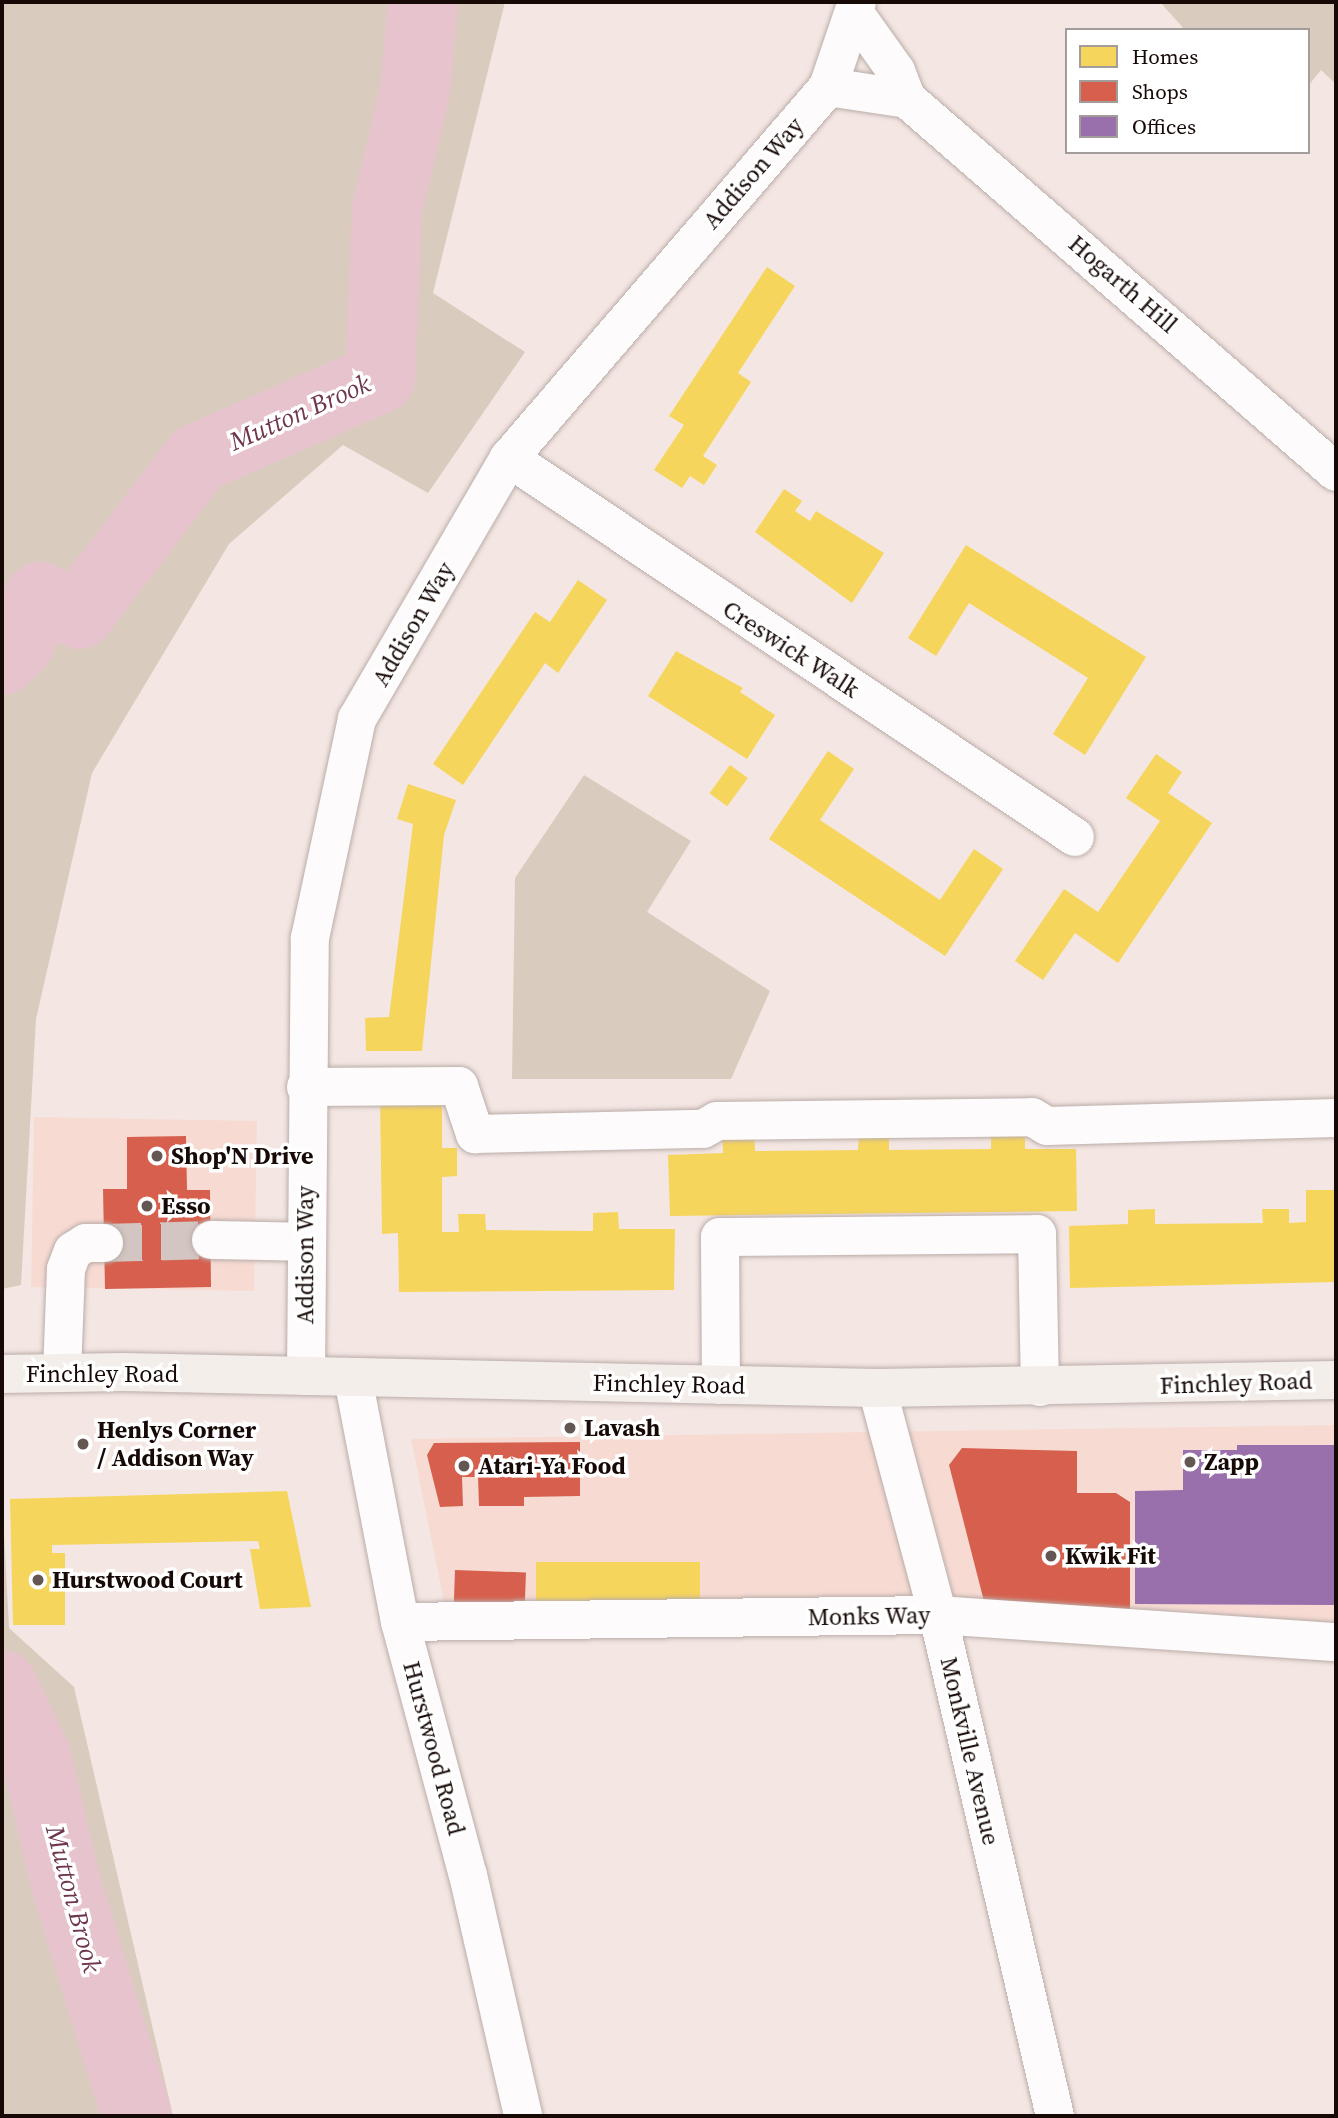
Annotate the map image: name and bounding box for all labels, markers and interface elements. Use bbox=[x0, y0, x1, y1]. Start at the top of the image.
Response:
legend bbox=[1065, 28, 1310, 154]
text: Homes bbox=[1132, 42, 1198, 71]
text: Shops bbox=[1132, 77, 1188, 106]
street label: Addison Way bbox=[696, 111, 810, 235]
text: Offices bbox=[1132, 112, 1196, 141]
street label: Hogarth Hill bbox=[1063, 229, 1183, 339]
water label: Mutton Brook bbox=[225, 368, 375, 458]
street label: Addison Way bbox=[366, 557, 460, 691]
street label: Creswick Walk bbox=[717, 594, 865, 704]
place label: Shop'N Drive bbox=[171, 1142, 314, 1170]
marker: Shop'N Drive bbox=[149, 1148, 165, 1164]
street label: Addison Way bbox=[291, 1185, 319, 1325]
place label: Esso bbox=[161, 1192, 211, 1220]
marker: Esso bbox=[139, 1198, 155, 1214]
street label: Finchley Road bbox=[26, 1360, 178, 1388]
street label: Finchley Road bbox=[1159, 1366, 1313, 1400]
street label: Finchley Road bbox=[592, 1368, 746, 1400]
place label: Lavash bbox=[584, 1414, 660, 1442]
place label: Henlys Corner / Addison Way bbox=[97, 1416, 256, 1472]
marker: Lavash bbox=[562, 1420, 578, 1436]
marker: Henlys Corner / Addison Way bbox=[75, 1436, 91, 1452]
place label: Zapp bbox=[1204, 1448, 1259, 1476]
place label: Atari-Ya Food bbox=[478, 1452, 626, 1480]
marker: Zapp bbox=[1182, 1454, 1198, 1470]
marker: Atari-Ya Food bbox=[456, 1458, 472, 1474]
place label: Kwik Fit bbox=[1065, 1542, 1156, 1570]
marker: Kwik Fit bbox=[1043, 1548, 1059, 1564]
place label: Hurstwood Court bbox=[52, 1566, 243, 1594]
marker: Hurstwood Court bbox=[30, 1572, 46, 1588]
street label: Monks Way bbox=[807, 1601, 931, 1631]
street label: Monkville Avenue bbox=[934, 1654, 1006, 1848]
street label: Hurstwood Road bbox=[397, 1658, 471, 1838]
water label: Mutton Brook bbox=[38, 1822, 108, 1976]

